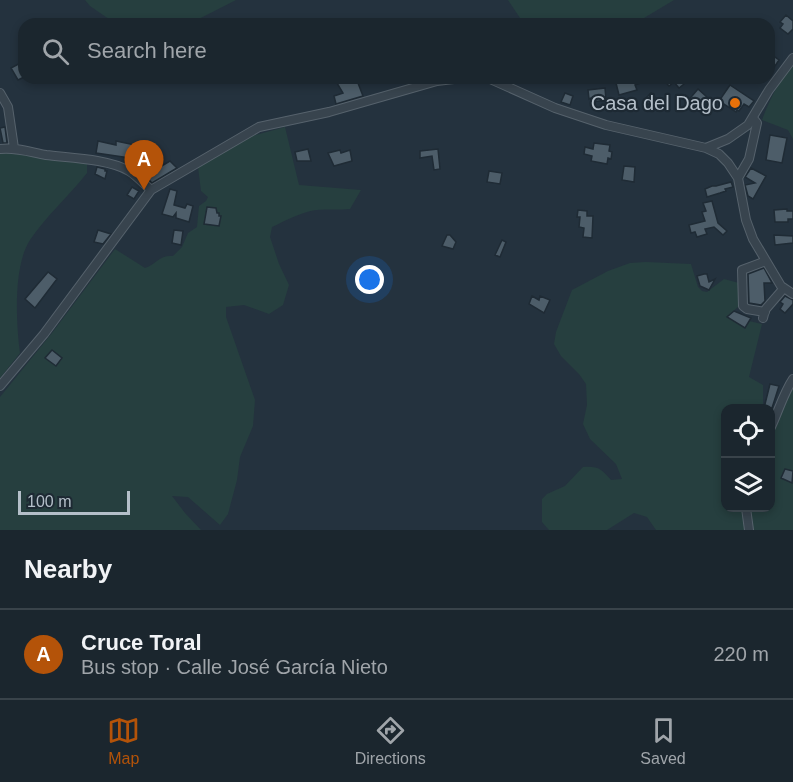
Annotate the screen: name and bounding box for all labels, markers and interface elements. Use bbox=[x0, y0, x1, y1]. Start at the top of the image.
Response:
search box bbox=[18, 18, 775, 84]
icon: search bbox=[39, 35, 72, 68]
text: Search here bbox=[87, 38, 207, 63]
place label: Casa del Dago bbox=[591, 92, 723, 114]
marker: Casa del Dago bbox=[728, 96, 742, 110]
pin: A bbox=[124, 140, 164, 190]
your location bbox=[355, 265, 384, 294]
map controls bbox=[721, 404, 775, 512]
button: locate bbox=[721, 404, 775, 458]
button: layers bbox=[721, 458, 775, 512]
scale bar bbox=[18, 488, 130, 516]
text: 100 m bbox=[27, 493, 71, 510]
text: Nearby bbox=[24, 554, 112, 584]
text: Cruce Toral bbox=[81, 630, 202, 655]
text: A bbox=[36, 643, 51, 665]
text: 220 m bbox=[713, 643, 769, 665]
text: Bus stop · Calle José García Nieto bbox=[81, 656, 388, 678]
tab: Map bbox=[107, 714, 140, 768]
tab: Directions bbox=[355, 714, 426, 768]
tab: Saved bbox=[640, 714, 686, 768]

